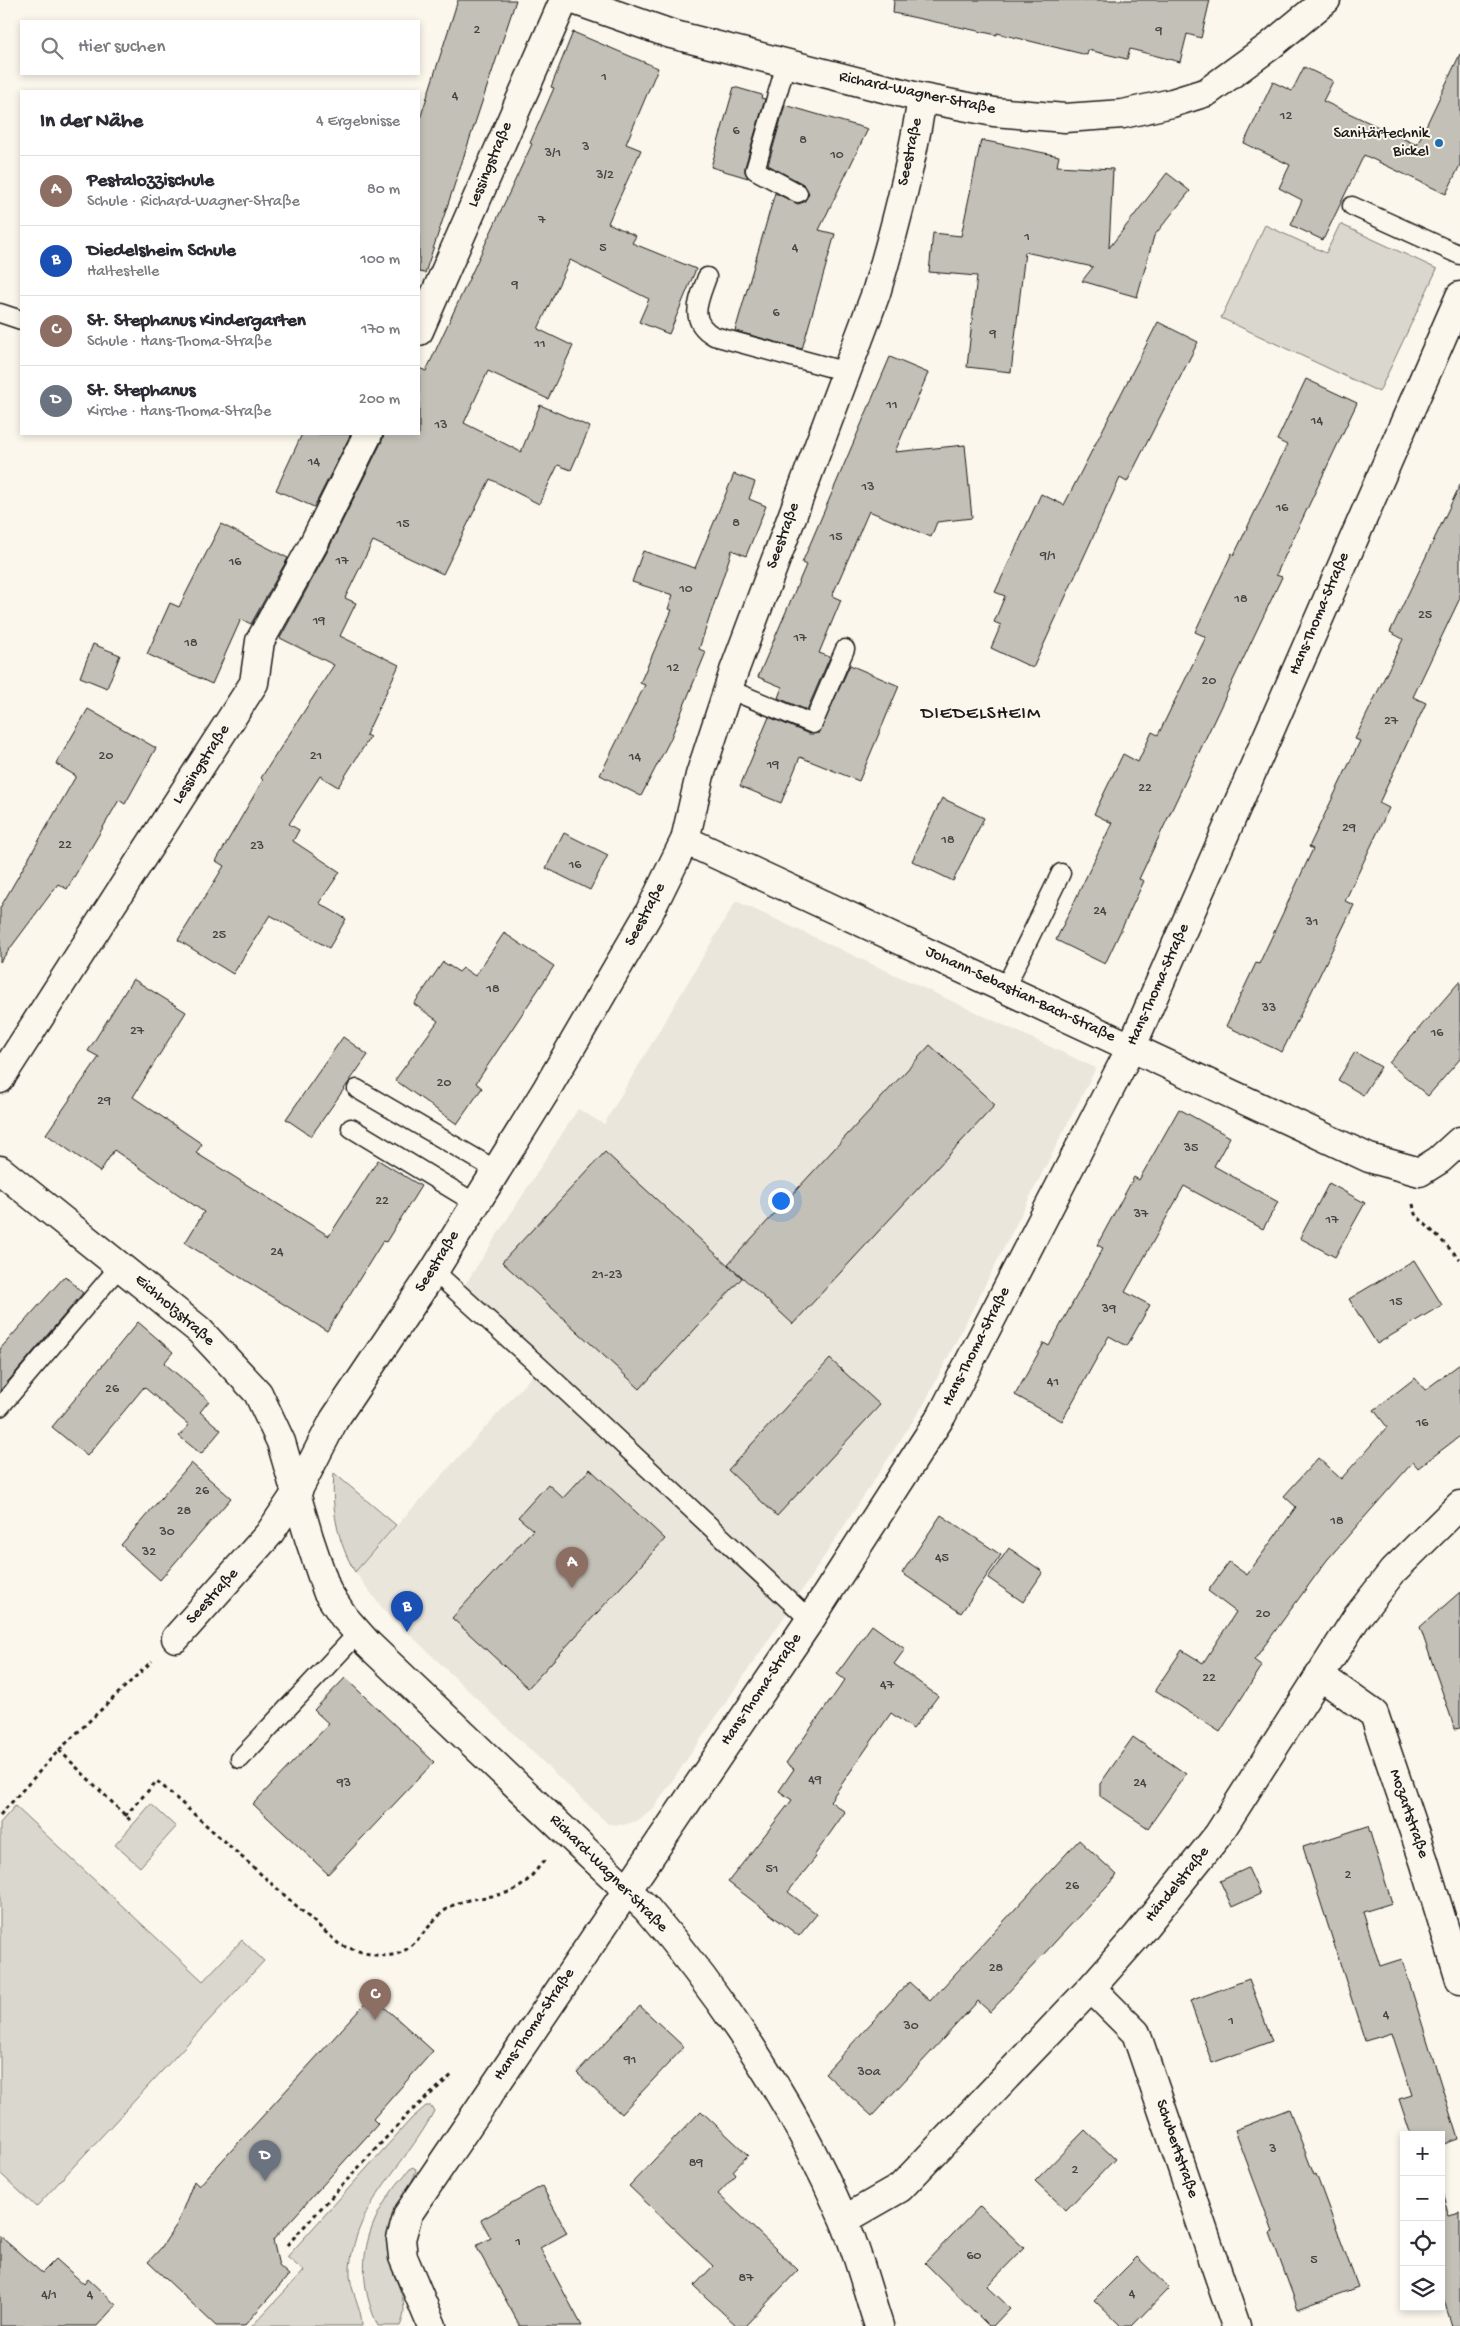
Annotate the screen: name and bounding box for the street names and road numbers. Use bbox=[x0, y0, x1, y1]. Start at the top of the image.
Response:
street label: Richard-Wagner-Straße bbox=[837, 68, 998, 120]
street label: Seestraße bbox=[895, 116, 928, 188]
street label: Lessingstraße bbox=[464, 119, 518, 211]
street label: Seestraße bbox=[763, 500, 805, 572]
street label: Hans-Thoma-Straße bbox=[1286, 549, 1355, 678]
street label: Lessingstraße bbox=[169, 721, 235, 808]
street label: Seestraße bbox=[621, 879, 671, 950]
street label: Hans-Thoma-Straße bbox=[1124, 920, 1195, 1049]
street label: Johann-Sebastian-Bach-Straße bbox=[922, 943, 1119, 1048]
street label: Seestraße bbox=[412, 1227, 465, 1296]
street label: Eichholzstraße bbox=[130, 1271, 218, 1351]
street label: Hans-Thoma-Straße bbox=[939, 1284, 1016, 1410]
street label: Seestraße bbox=[183, 1564, 244, 1629]
street label: Hans-Thoma-Straße bbox=[717, 1630, 807, 1750]
street label: Mozartstraße bbox=[1384, 1767, 1432, 1862]
street label: Richard-Wagner-Straße bbox=[545, 1811, 672, 1938]
street label: Händelstraße bbox=[1142, 1843, 1215, 1927]
street label: Hans-Thoma-Straße bbox=[490, 1965, 580, 2085]
street label: Schubertstraße bbox=[1150, 2097, 1202, 2201]

